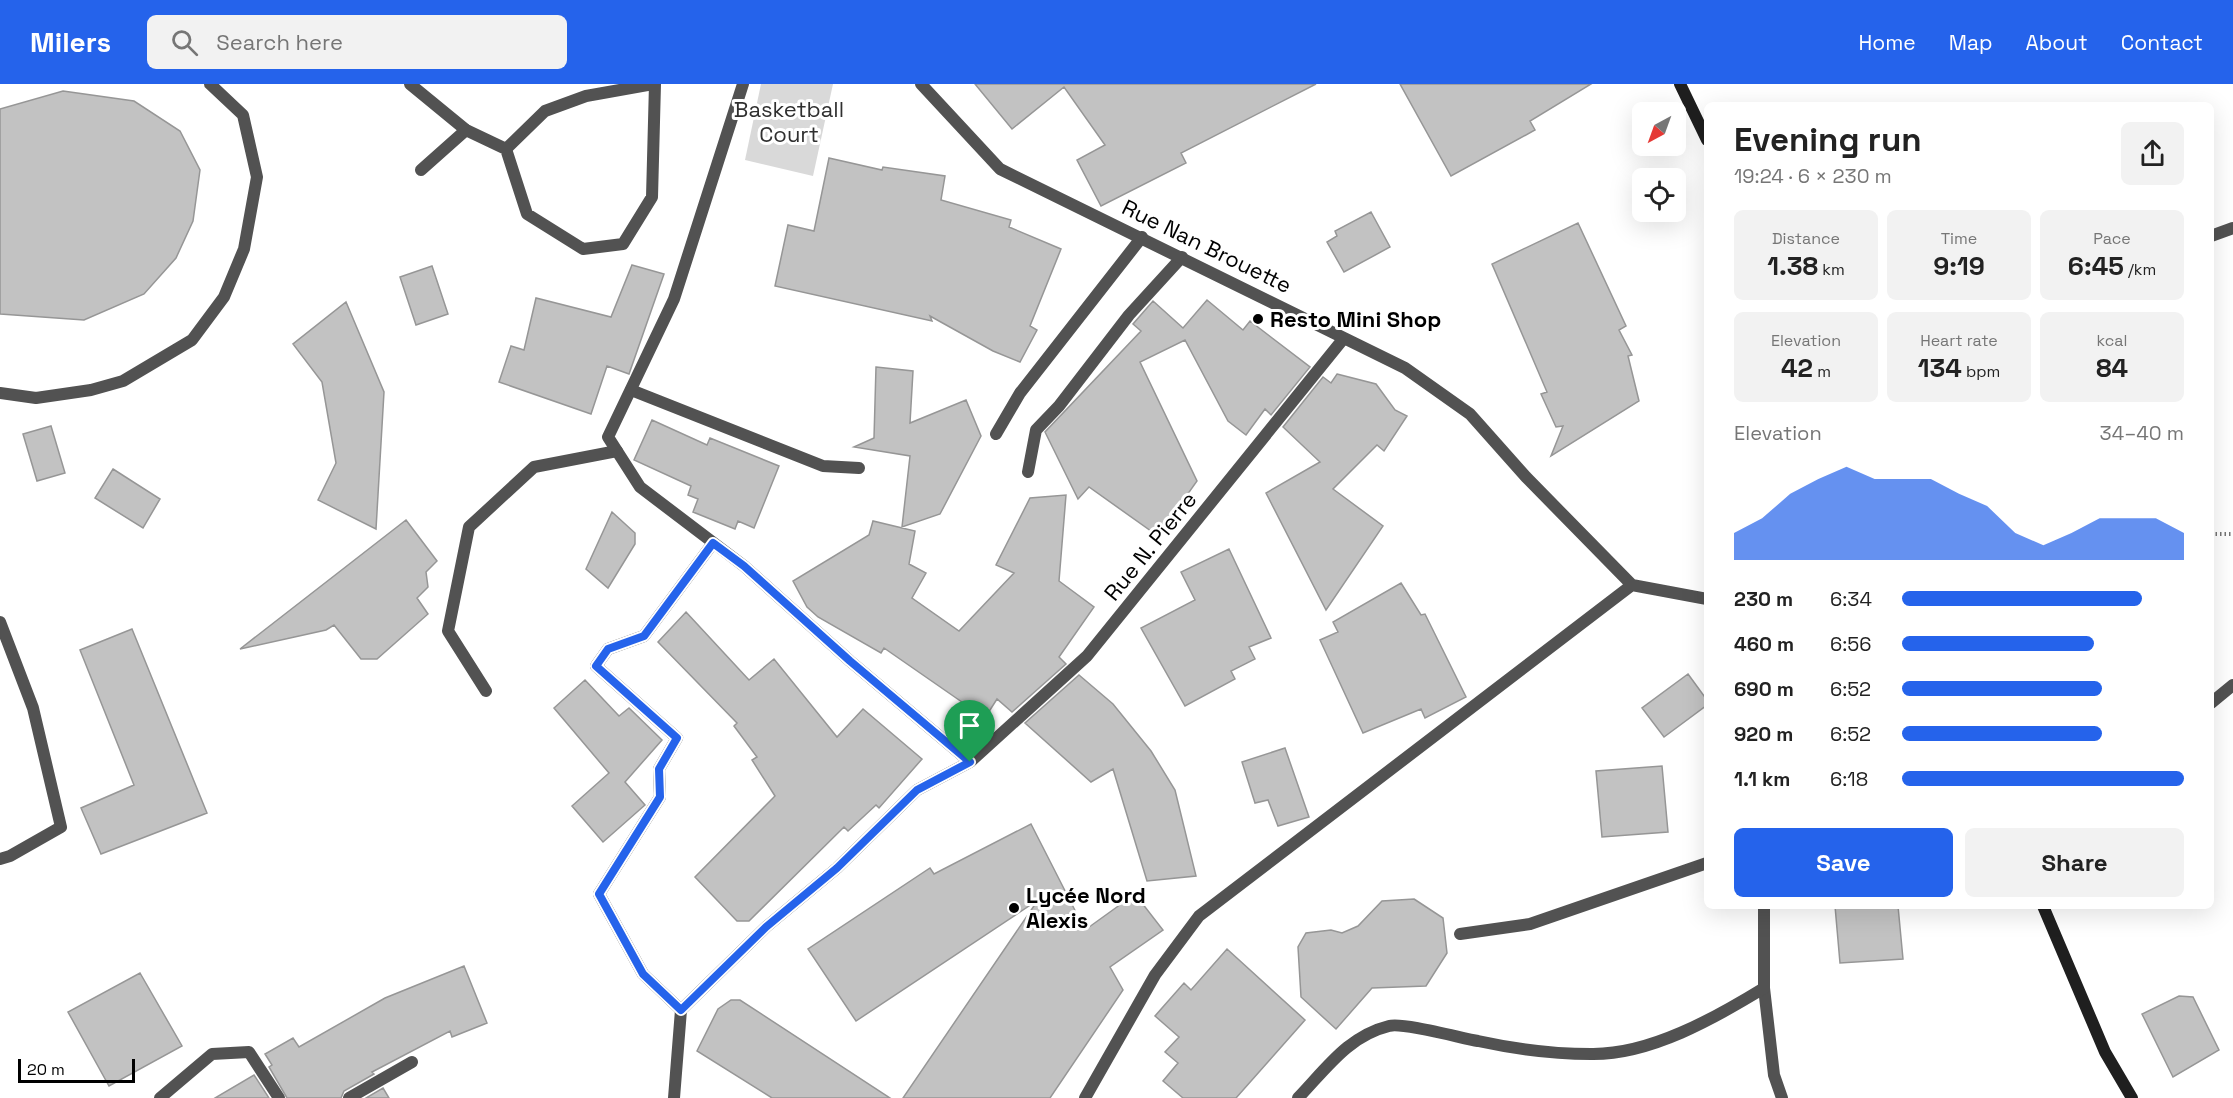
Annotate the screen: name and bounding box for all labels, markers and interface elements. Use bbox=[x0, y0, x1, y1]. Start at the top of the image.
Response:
search box bbox=[147, 15, 567, 69]
text: Milers bbox=[30, 24, 111, 60]
icon: search bbox=[168, 26, 201, 59]
text: Search here bbox=[216, 28, 343, 56]
text: Home bbox=[1858, 29, 1916, 56]
text: Map bbox=[1949, 29, 1993, 56]
text: About bbox=[2026, 29, 2088, 56]
text: Contact bbox=[2121, 29, 2203, 56]
park label: Basketball Court bbox=[734, 95, 844, 148]
north arrow bbox=[1632, 102, 1686, 156]
map controls bbox=[1632, 102, 1686, 222]
text: Evening run bbox=[1734, 119, 1922, 161]
button: share bbox=[2121, 122, 2184, 185]
text: 19:24 · 6 × 230 m bbox=[1734, 163, 1892, 189]
button: locate bbox=[1632, 168, 1686, 222]
street label: Rue Nan Brouette bbox=[1118, 193, 1296, 299]
text: Distance bbox=[1772, 228, 1840, 249]
text: Time bbox=[1941, 228, 1977, 249]
text: Pace bbox=[2093, 228, 2131, 249]
text: 1.38 bbox=[1767, 249, 1818, 283]
text: 9:19 bbox=[1933, 249, 1985, 283]
text: 6:45 bbox=[2068, 249, 2124, 283]
text: km bbox=[1818, 259, 1845, 280]
text: /km bbox=[2124, 259, 2156, 280]
place label: Resto Mini Shop bbox=[1270, 305, 1441, 333]
marker: Resto Mini Shop bbox=[1251, 312, 1265, 326]
text: Elevation bbox=[1771, 330, 1841, 351]
text: Heart rate bbox=[1920, 330, 1998, 351]
text: kcal bbox=[2097, 330, 2127, 351]
text: 42 bbox=[1781, 351, 1813, 385]
text: 134 bbox=[1918, 351, 1962, 385]
text: 84 bbox=[2096, 351, 2128, 385]
text: m bbox=[1813, 361, 1831, 382]
text: bpm bbox=[1962, 361, 2000, 382]
text: Elevation bbox=[1734, 420, 1822, 446]
text: 34–40 m bbox=[2100, 420, 2184, 446]
street label: Rue N. Pierre bbox=[1098, 486, 1202, 606]
text: 230 m bbox=[1734, 586, 1793, 612]
text: 6:34 bbox=[1830, 586, 1872, 612]
text: 460 m bbox=[1734, 631, 1794, 657]
text: 6:56 bbox=[1830, 631, 1872, 657]
text: 690 m bbox=[1734, 676, 1794, 702]
text: 6:52 bbox=[1830, 676, 1871, 702]
pin bbox=[944, 700, 995, 762]
icon: arrive bbox=[953, 709, 986, 742]
text: 920 m bbox=[1734, 721, 1793, 747]
text: 6:52 bbox=[1830, 721, 1871, 747]
text: 1.1 km bbox=[1734, 766, 1790, 792]
text: 6:18 bbox=[1830, 766, 1868, 792]
button: Save bbox=[1734, 828, 1953, 897]
button: Share bbox=[1965, 828, 2184, 897]
place label: Lycée Nord Alexis bbox=[1026, 881, 1146, 934]
marker: Lycée Nord Alexis bbox=[1007, 901, 1021, 915]
scale bar bbox=[18, 1056, 135, 1084]
text: 20 m bbox=[27, 1059, 65, 1080]

